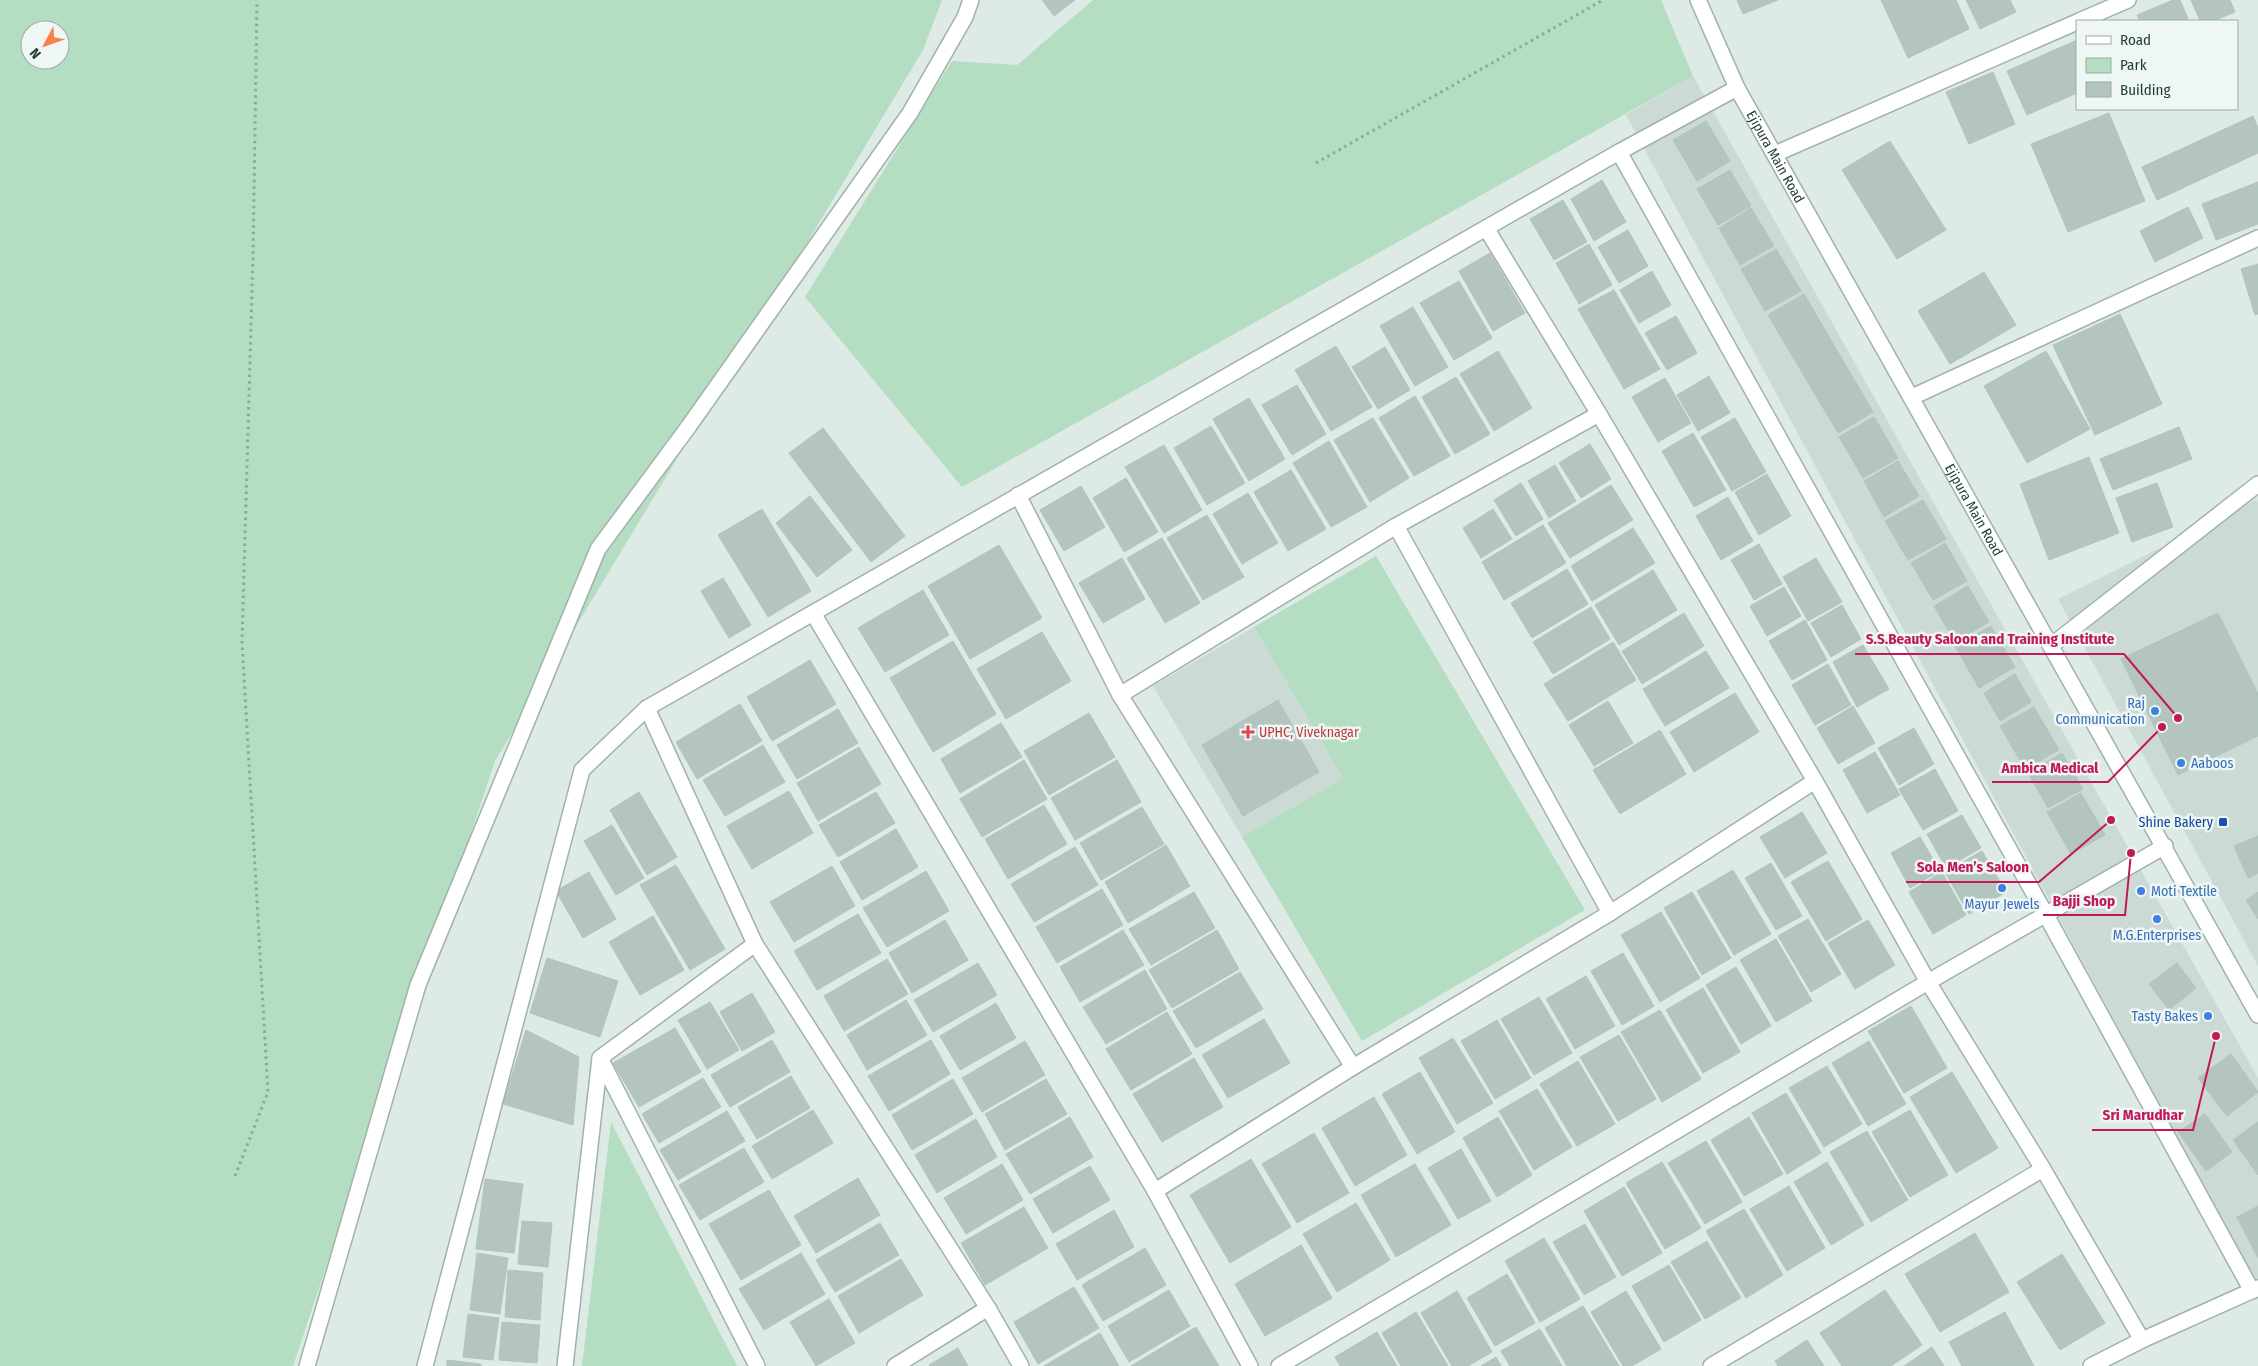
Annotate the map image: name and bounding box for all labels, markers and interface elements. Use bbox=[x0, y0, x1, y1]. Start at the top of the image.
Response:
north arrow bbox=[20, 20, 70, 70]
legend bbox=[2076, 20, 2238, 110]
text: Road bbox=[2120, 31, 2151, 49]
text: N bbox=[26, 44, 45, 62]
text: Park bbox=[2120, 56, 2147, 74]
text: Building bbox=[2120, 81, 2171, 99]
street label: Ejipura Main Road bbox=[1742, 108, 1808, 206]
street label: Ejipura Main Road bbox=[1941, 461, 2006, 559]
callout: S.S.Beauty Saloon and Training Institute bbox=[1855, 624, 2124, 654]
text: S.S.Beauty Saloon and Training Institute bbox=[1866, 630, 2115, 648]
place label: Raj Communication bbox=[2055, 695, 2145, 728]
marker: Raj Communication bbox=[2149, 705, 2161, 717]
place label: UPHC, Viveknagar bbox=[1259, 724, 1359, 741]
marker: UPHC, Viveknagar bbox=[1241, 725, 1255, 739]
callout: Ambica Medical bbox=[1992, 752, 2108, 782]
place label: Aaboos bbox=[2191, 755, 2233, 772]
marker: Aaboos bbox=[2175, 757, 2187, 769]
text: Ambica Medical bbox=[2001, 759, 2099, 777]
place label: Shine Bakery bbox=[2139, 814, 2214, 831]
marker: Shine Bakery bbox=[2217, 816, 2229, 828]
callout: Sola Men’s Saloon bbox=[1906, 852, 2039, 882]
text: Sola Men’s Saloon bbox=[1917, 858, 2029, 876]
marker: Mayur Jewels bbox=[1996, 882, 2008, 894]
place label: Moti Textile bbox=[2151, 883, 2217, 900]
callout: Bajji Shop bbox=[2043, 885, 2125, 915]
marker: Moti Textile bbox=[2135, 885, 2147, 897]
text: Bajji Shop bbox=[2053, 892, 2115, 910]
place label: Mayur Jewels bbox=[1965, 896, 2039, 913]
marker: M.G.Enterprises bbox=[2151, 913, 2163, 925]
place label: M.G.Enterprises bbox=[2113, 927, 2201, 944]
place label: Tasty Bakes bbox=[2132, 1008, 2198, 1025]
marker: Tasty Bakes bbox=[2202, 1010, 2214, 1022]
callout: Sri Marudhar bbox=[2092, 1100, 2193, 1130]
text: Sri Marudhar bbox=[2103, 1106, 2184, 1124]

